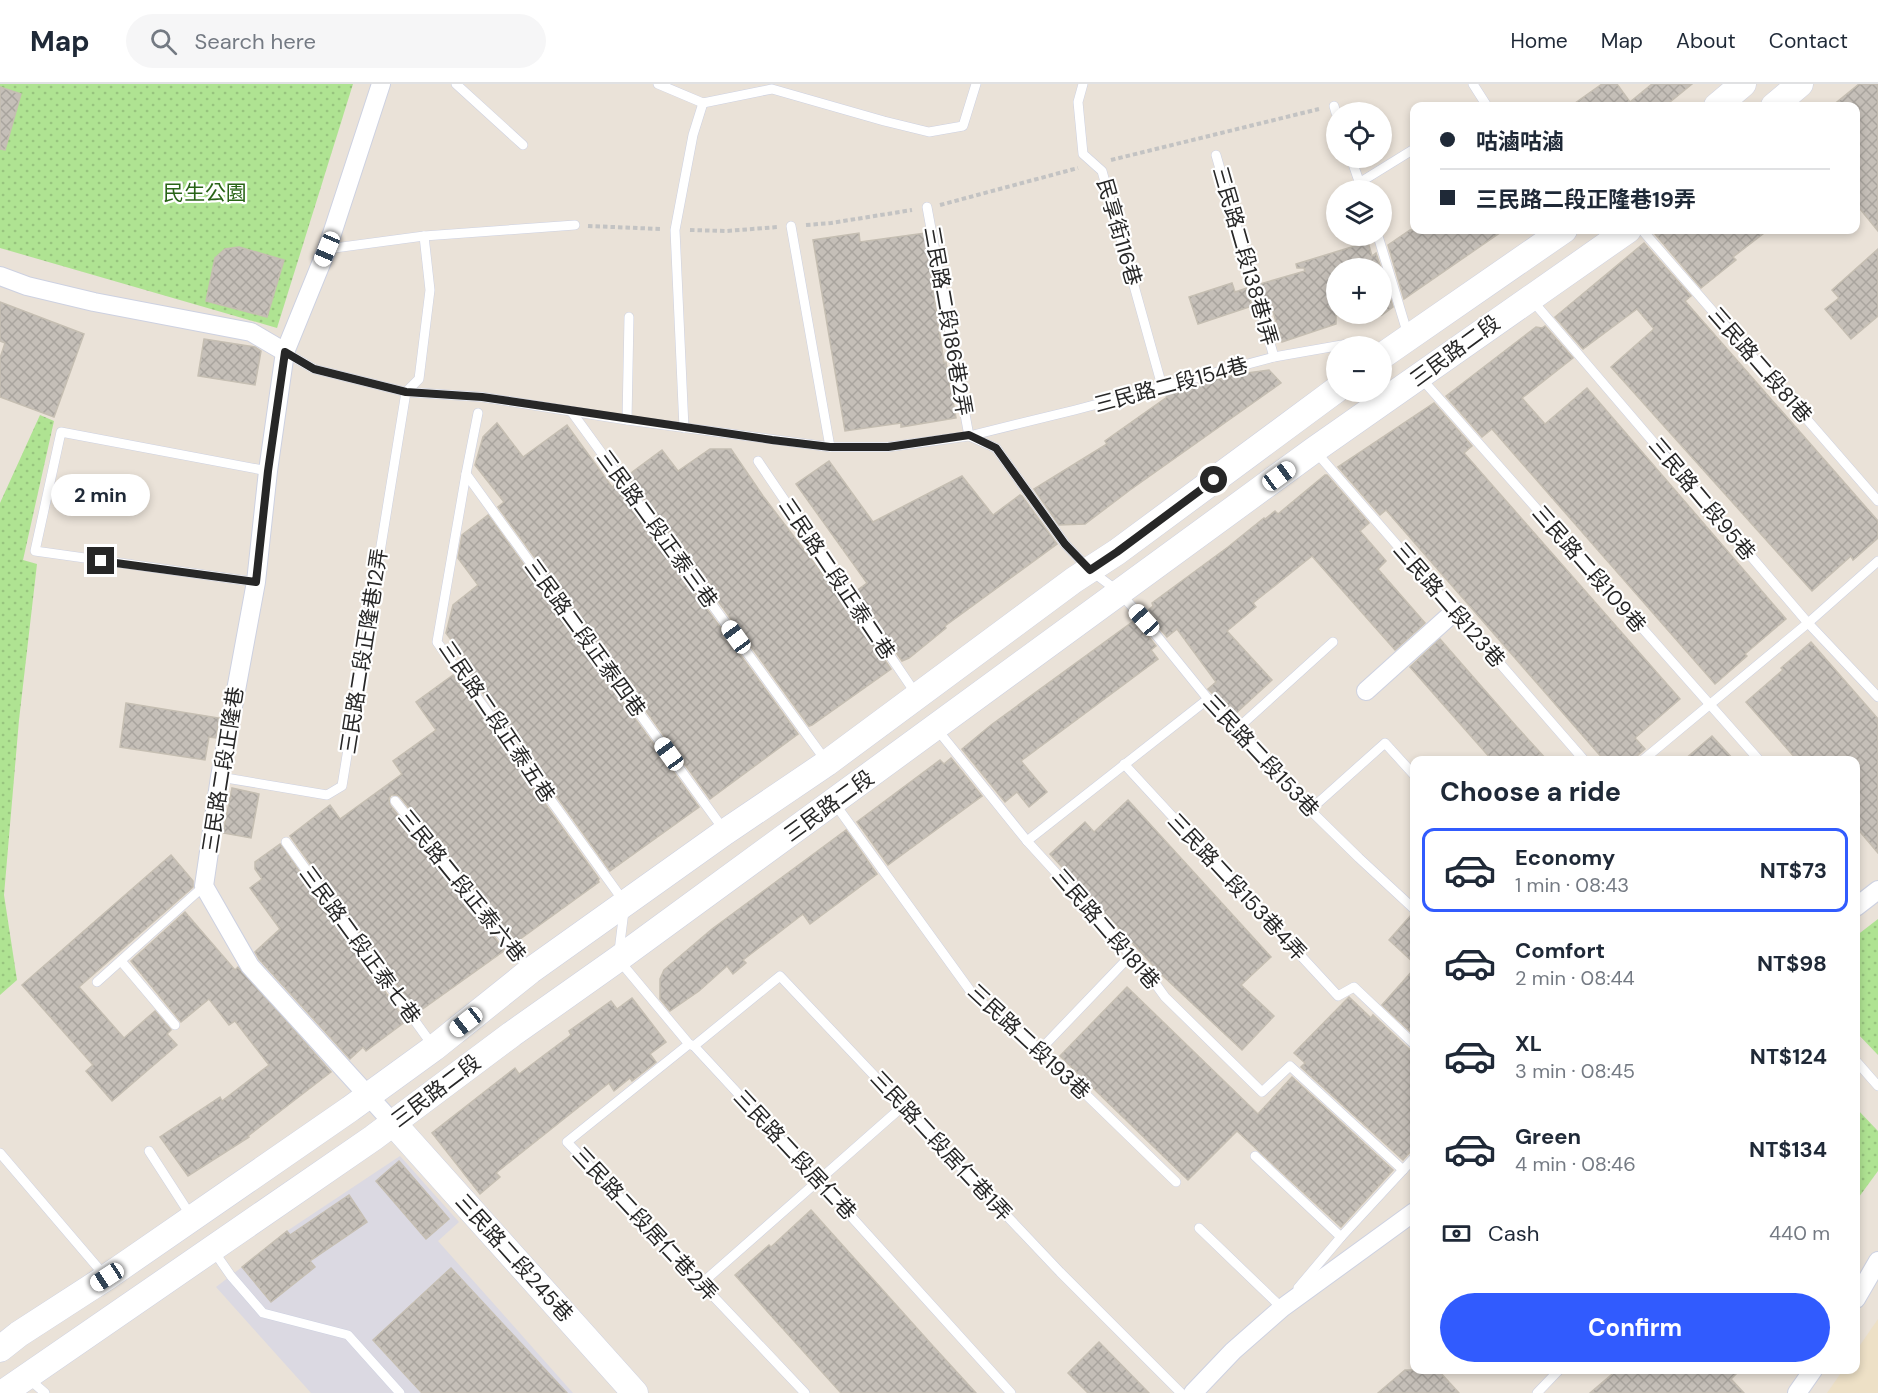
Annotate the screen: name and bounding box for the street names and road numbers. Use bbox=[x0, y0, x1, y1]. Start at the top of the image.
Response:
street label: 三民路二段138巷1弄 bbox=[1206, 163, 1284, 349]
street label: 民享街116巷 bbox=[1090, 175, 1148, 289]
street label: 三民路二段186巷2弄 bbox=[918, 224, 978, 418]
street label: 三民路二段81巷 bbox=[1702, 301, 1818, 429]
street label: 三民路二段 bbox=[1404, 309, 1506, 393]
street label: 三民路二段154巷 bbox=[1091, 351, 1251, 419]
street label: 三民路二段95巷 bbox=[1642, 432, 1762, 566]
street label: 三民路二段正泰三巷 bbox=[590, 444, 724, 614]
street label: 三民路二段正泰二巷 bbox=[773, 493, 901, 665]
street label: 三民路二段109巷 bbox=[1526, 499, 1652, 639]
street label: 三民路二段123巷 bbox=[1387, 537, 1511, 673]
street label: 三民路二段正隆巷12弄 bbox=[334, 546, 394, 756]
street label: 三民路二段正泰四巷 bbox=[518, 553, 652, 723]
street label: 三民路二段正泰五巷 bbox=[433, 636, 561, 808]
street label: 三民路二段正隆巷 bbox=[196, 685, 250, 855]
street label: 三民路二段153巷 bbox=[1197, 689, 1325, 823]
street label: 三民路二段 bbox=[778, 764, 880, 848]
street label: 三民路二段正泰六巷 bbox=[392, 804, 532, 968]
street label: 三民路二段153巷4弄 bbox=[1161, 807, 1313, 967]
street label: 三民路二段正泰七巷 bbox=[293, 860, 427, 1030]
street label: 三民路二段181巷 bbox=[1046, 863, 1166, 995]
street label: 三民路二段193巷 bbox=[962, 978, 1096, 1106]
street label: 三民路二段 bbox=[386, 1048, 486, 1134]
street label: 三民路二段居仁巷1弄 bbox=[864, 1065, 1018, 1227]
street label: 三民路二段居仁巷 bbox=[727, 1084, 863, 1226]
street label: 三民路二段居仁巷2弄 bbox=[566, 1141, 724, 1307]
street label: 三民路二段245巷 bbox=[449, 1188, 579, 1328]

